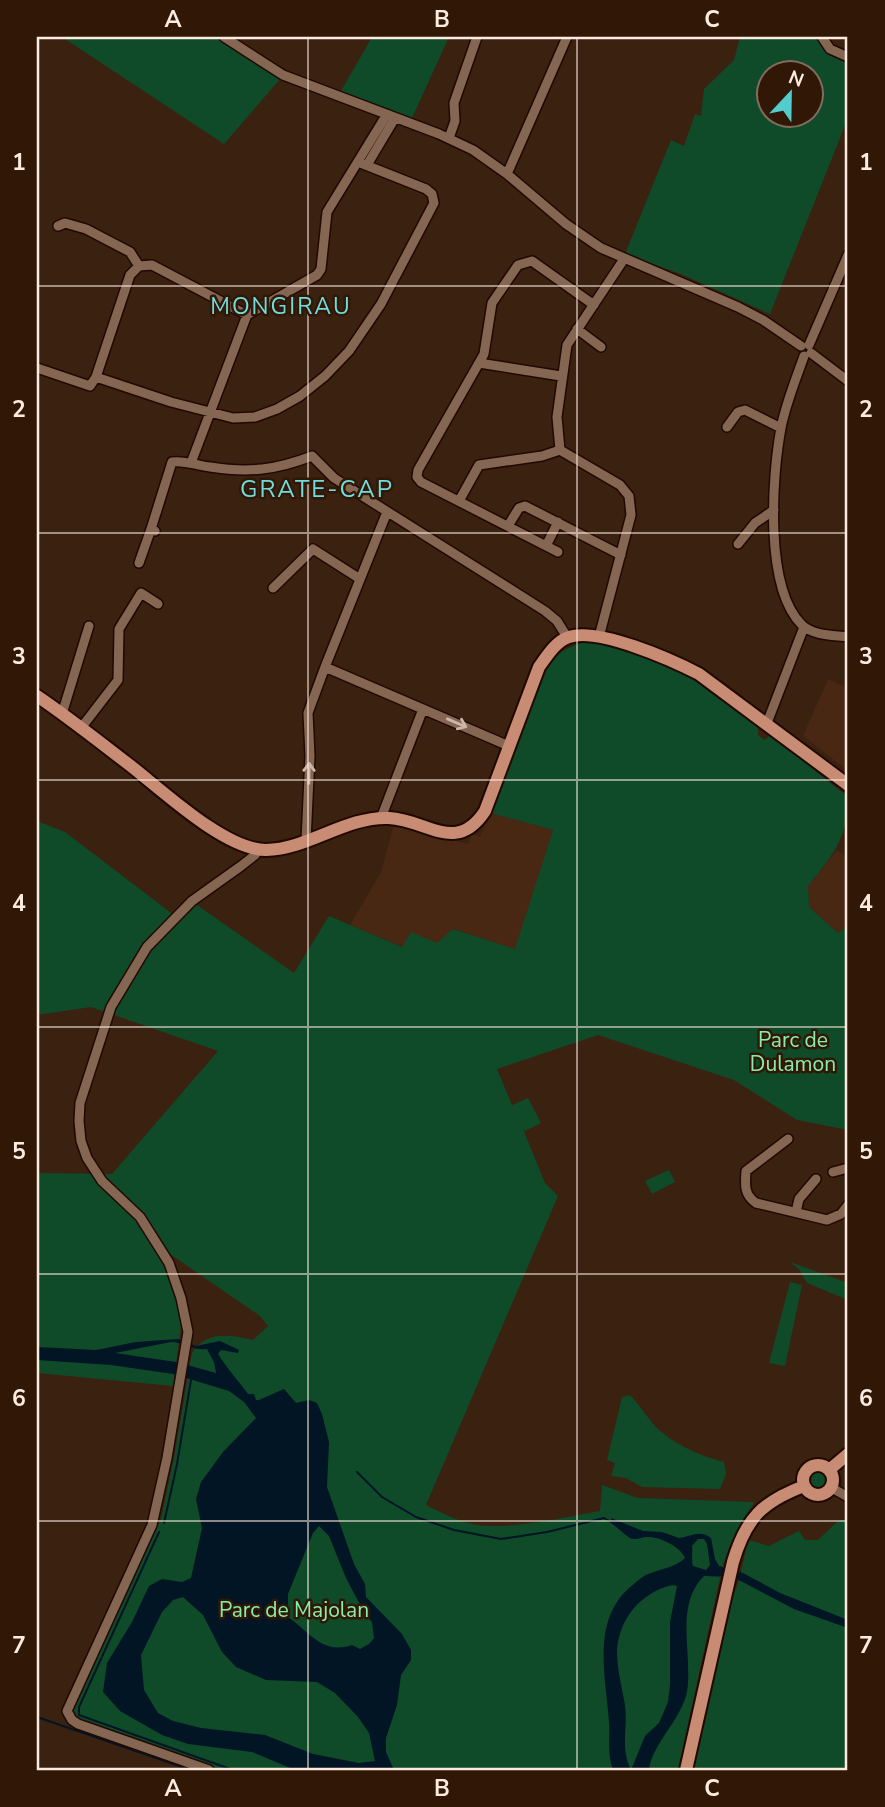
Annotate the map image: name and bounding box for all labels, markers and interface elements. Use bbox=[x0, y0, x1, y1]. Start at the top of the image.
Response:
text: A bbox=[164, 4, 182, 35]
text: B bbox=[434, 4, 450, 35]
text: C bbox=[704, 4, 720, 35]
north arrow bbox=[756, 60, 826, 130]
text: N bbox=[785, 64, 807, 94]
text: 1 bbox=[12, 147, 26, 178]
text: 1 bbox=[859, 147, 873, 178]
district label: MONGIRAU bbox=[210, 291, 352, 322]
text: 2 bbox=[12, 394, 26, 425]
text: 2 bbox=[859, 394, 873, 425]
district label: GRATE-CAP bbox=[240, 473, 394, 505]
text: 3 bbox=[12, 641, 26, 672]
text: 3 bbox=[859, 641, 873, 672]
one-way arrow bbox=[445, 718, 467, 731]
one-way arrow bbox=[303, 762, 316, 785]
text: 4 bbox=[12, 888, 26, 919]
text: 4 bbox=[859, 888, 873, 919]
park label: Parc de Dulamon bbox=[750, 1026, 836, 1078]
text: 5 bbox=[12, 1136, 26, 1167]
text: 5 bbox=[859, 1136, 873, 1167]
text: 6 bbox=[12, 1383, 26, 1414]
text: 6 bbox=[859, 1383, 873, 1414]
park label: Parc de Majolan bbox=[219, 1596, 369, 1624]
text: 7 bbox=[12, 1630, 26, 1661]
text: 7 bbox=[859, 1630, 873, 1661]
text: A bbox=[164, 1773, 182, 1804]
text: B bbox=[434, 1773, 450, 1804]
text: C bbox=[704, 1773, 720, 1804]

